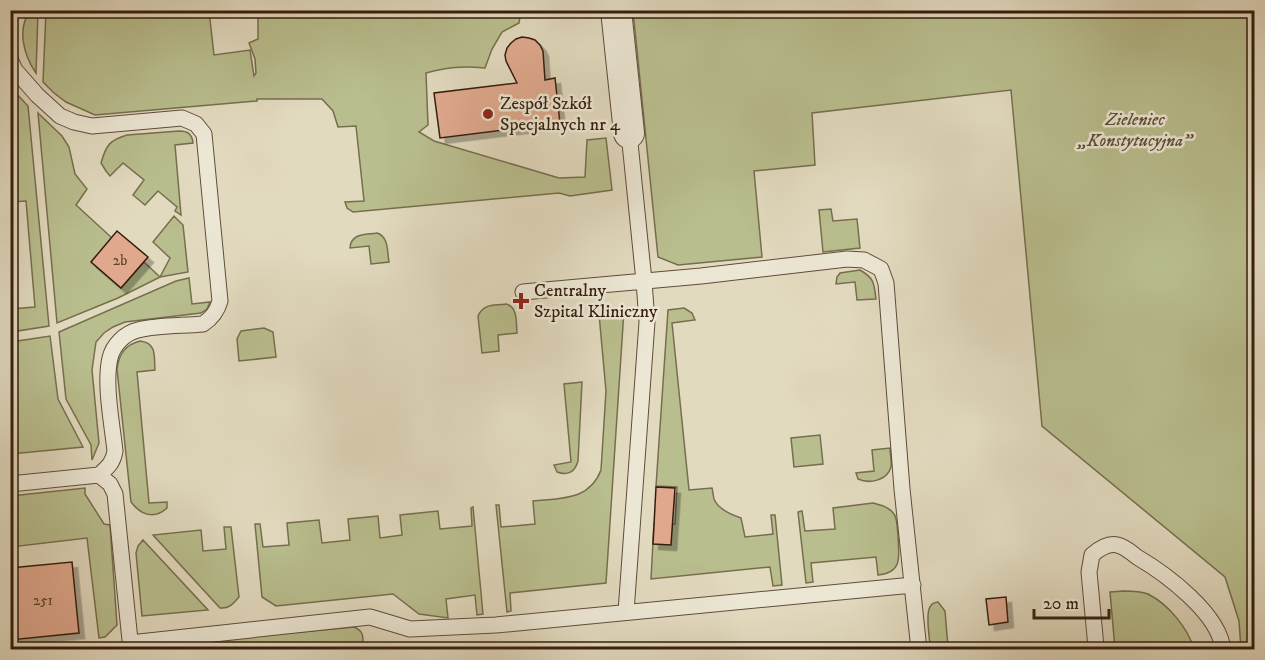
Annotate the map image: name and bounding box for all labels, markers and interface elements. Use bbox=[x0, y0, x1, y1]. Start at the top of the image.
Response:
place label: Zespół Szkół Specjalnych nr 4 bbox=[500, 93, 621, 136]
marker: Zespół Szkół Specjalnych nr 4 bbox=[481, 107, 495, 121]
park label: Zieleniec „Konstytucyjna” bbox=[1076, 109, 1194, 152]
house number: 2b bbox=[113, 251, 127, 270]
place label: Centralny Szpital Kliniczny bbox=[534, 280, 658, 323]
marker: Centralny Szpital Kliniczny bbox=[512, 292, 530, 310]
scale bar bbox=[1034, 582, 1109, 620]
house number: 251 bbox=[33, 591, 53, 610]
text: 20 m bbox=[1043, 593, 1079, 615]

